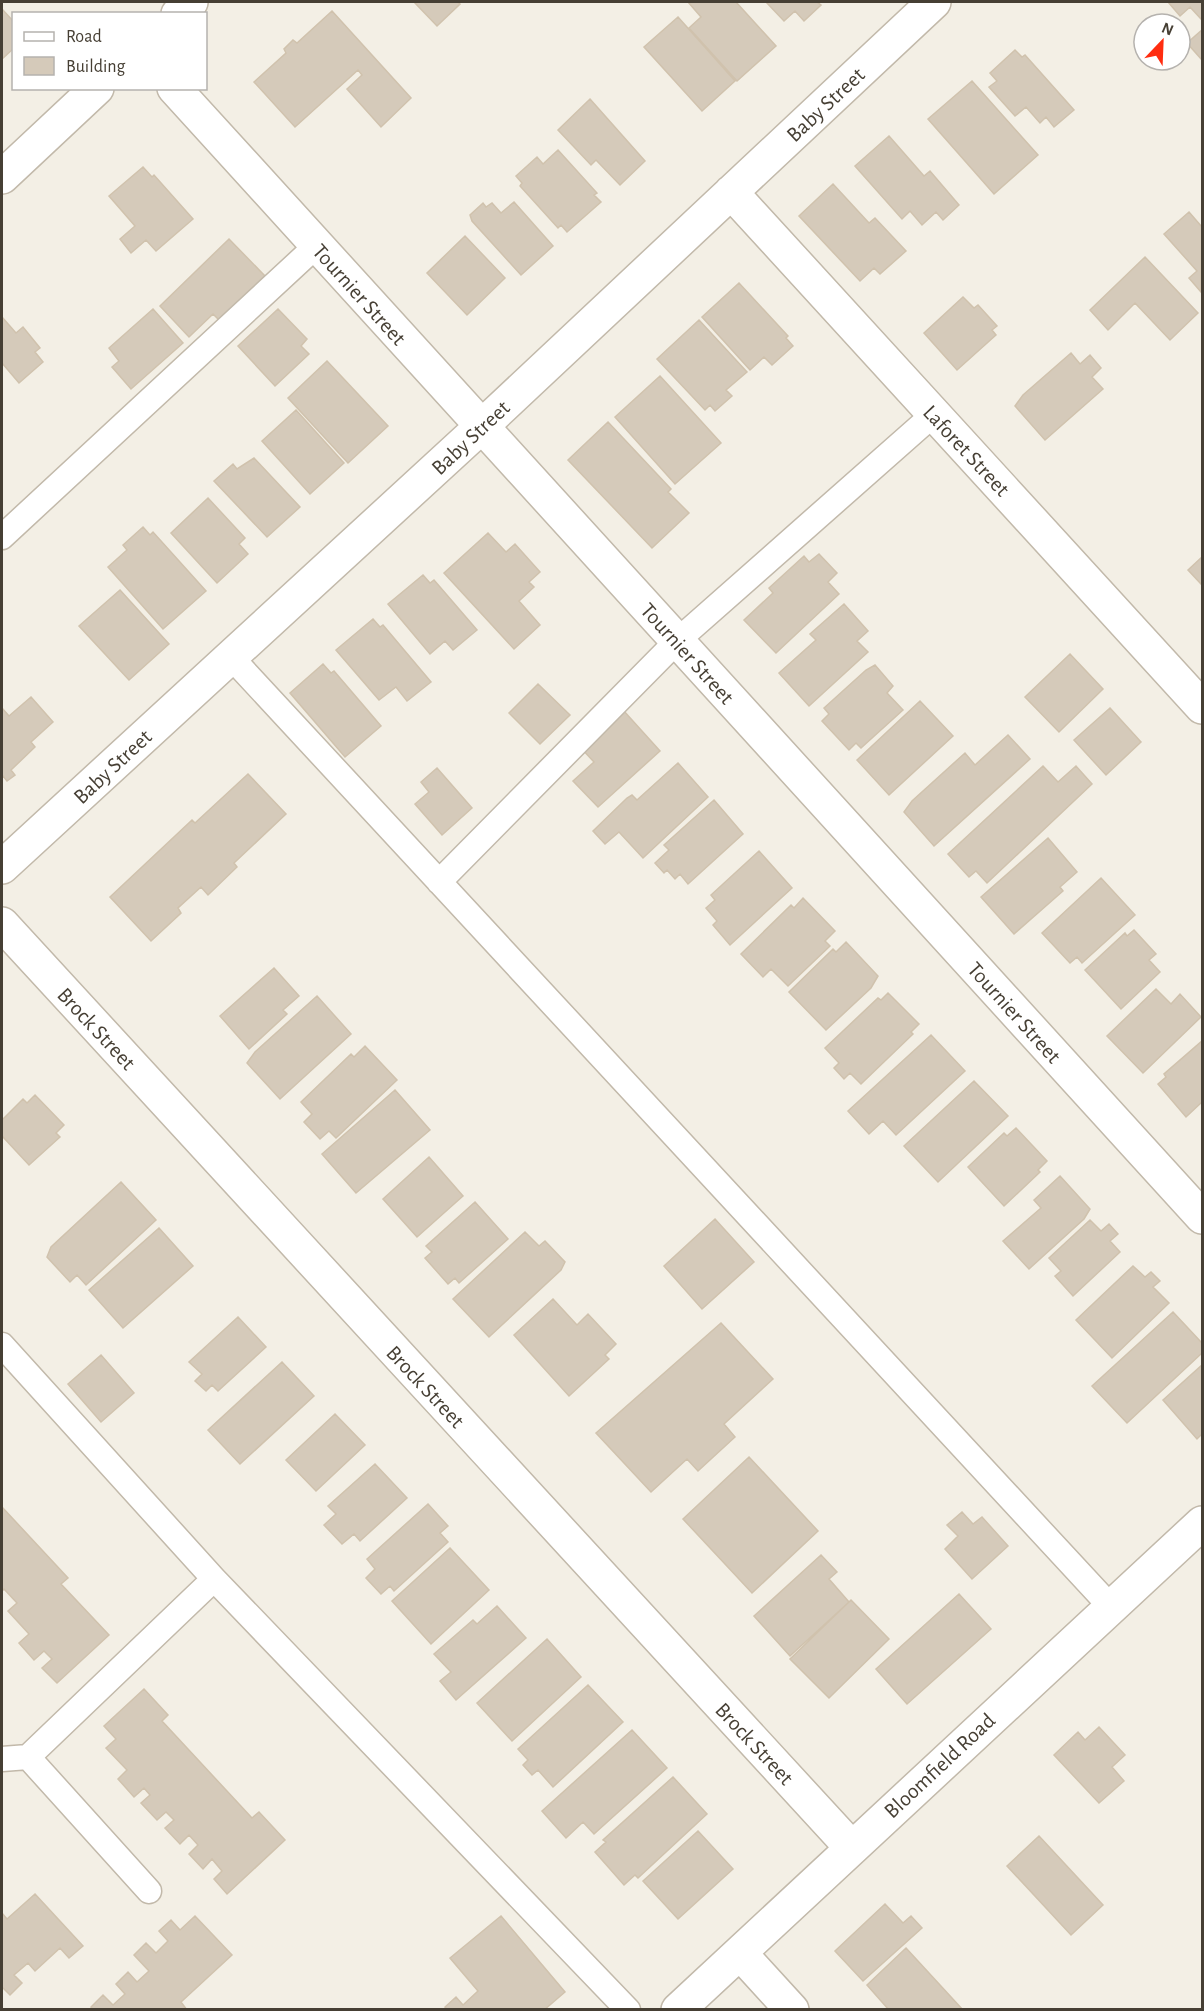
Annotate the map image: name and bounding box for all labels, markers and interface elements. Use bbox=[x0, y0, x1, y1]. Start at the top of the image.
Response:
legend bbox=[12, 12, 207, 90]
north arrow bbox=[1132, 12, 1192, 72]
text: N bbox=[1159, 20, 1176, 39]
text: Road bbox=[66, 28, 102, 46]
text: Building bbox=[66, 58, 126, 76]
street label: Baby Street bbox=[782, 63, 869, 146]
street label: Tournier Street bbox=[308, 240, 410, 349]
street label: Baby Street bbox=[427, 396, 514, 479]
street label: Laforet Street bbox=[919, 401, 1014, 500]
street label: Tournier Street bbox=[636, 599, 738, 708]
street label: Baby Street bbox=[69, 725, 156, 808]
street label: Tournier Street bbox=[963, 958, 1065, 1067]
street label: Brock Street bbox=[53, 983, 140, 1074]
street label: Brock Street bbox=[382, 1341, 469, 1432]
street label: Brock Street bbox=[711, 1698, 798, 1789]
street label: Bloomfield Road bbox=[880, 1709, 999, 1822]

